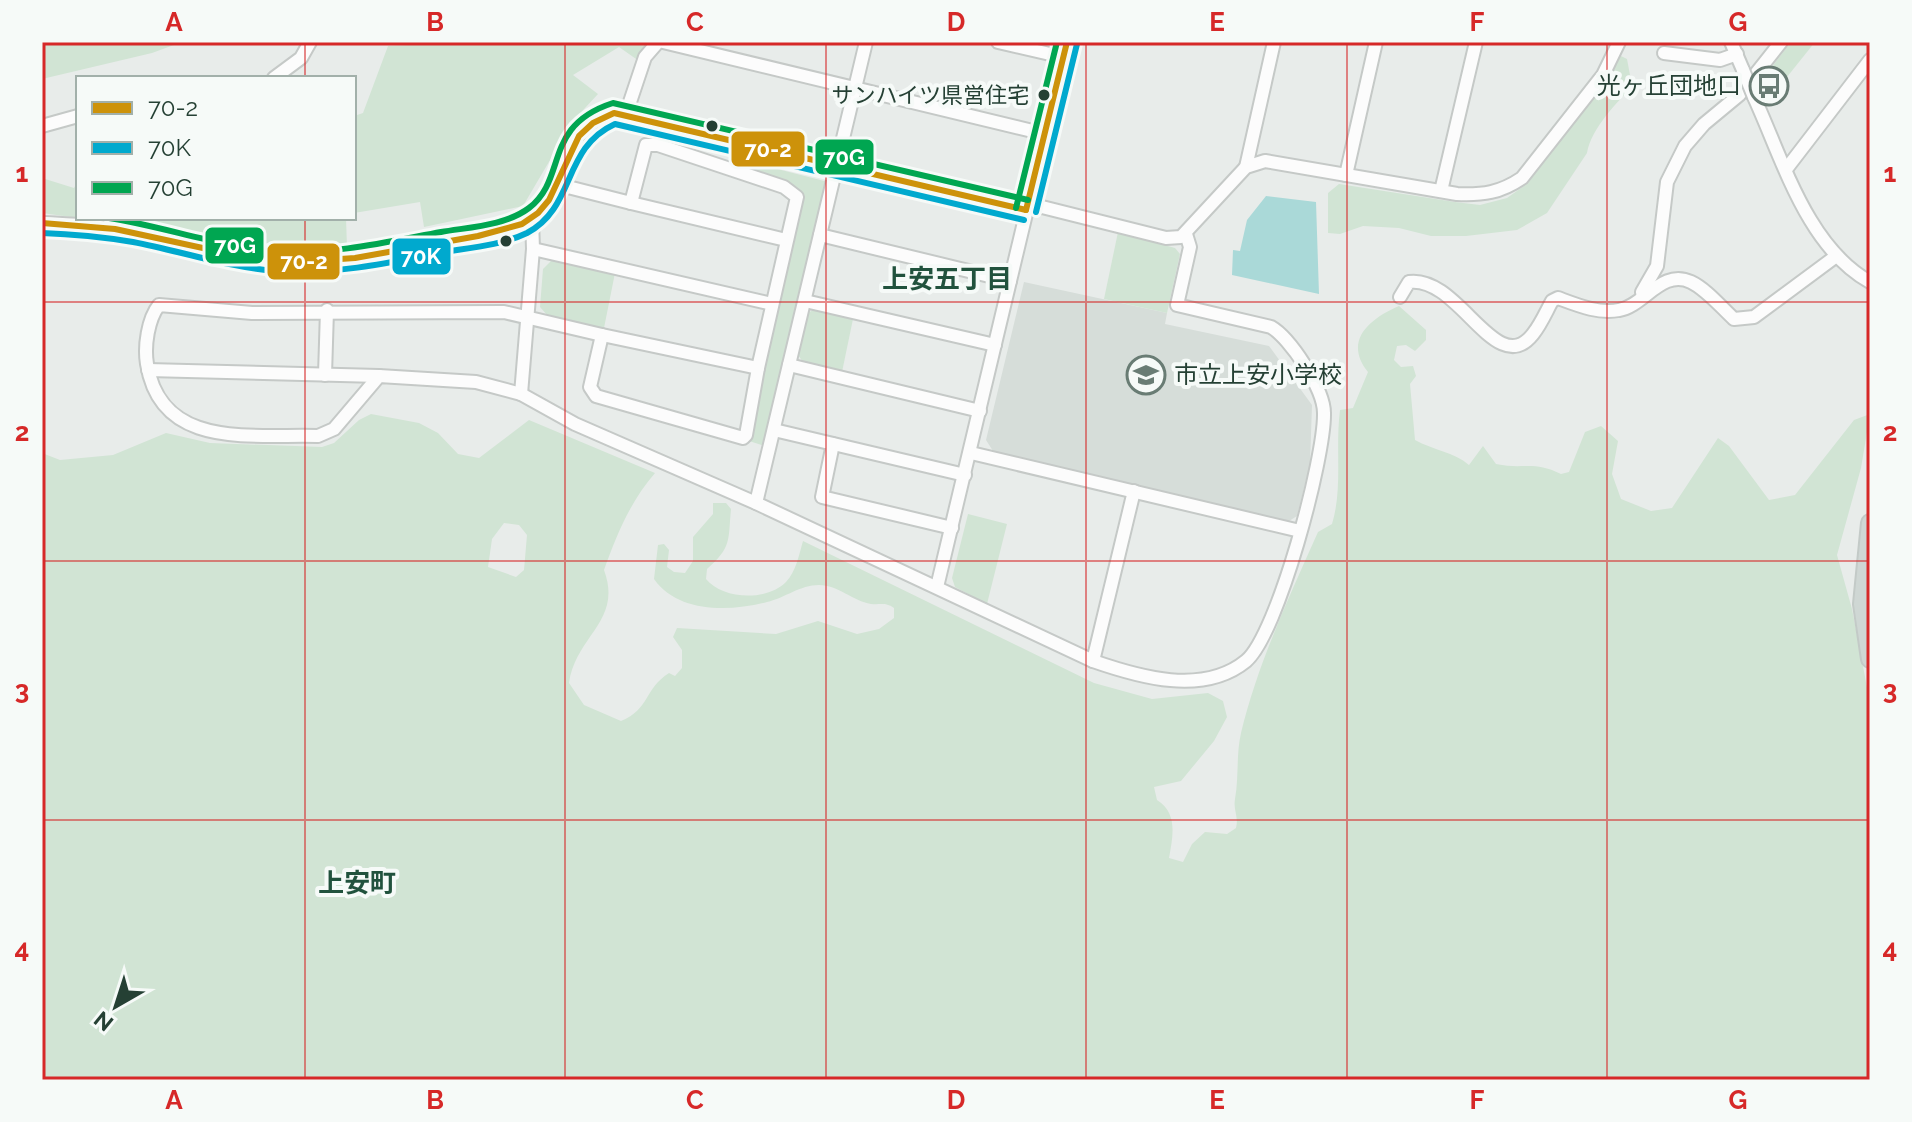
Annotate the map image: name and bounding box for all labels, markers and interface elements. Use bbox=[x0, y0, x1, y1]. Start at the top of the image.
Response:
text: A bbox=[165, 7, 183, 37]
text: B bbox=[426, 7, 444, 37]
text: C bbox=[686, 7, 704, 37]
text: D bbox=[947, 7, 965, 37]
text: E bbox=[1209, 7, 1225, 37]
text: F bbox=[1470, 7, 1485, 37]
text: G bbox=[1729, 7, 1747, 37]
bus stop icon: 光ヶ丘団地口 bbox=[1748, 65, 1790, 107]
place label: 光ヶ丘団地口 bbox=[1597, 71, 1741, 100]
legend bbox=[76, 76, 356, 220]
place label: サンハイツ県営住宅 bbox=[831, 82, 1029, 108]
marker: サンハイツ県営住宅 bbox=[1036, 87, 1052, 103]
text: 70-2 bbox=[148, 93, 198, 122]
unlabelled marker bbox=[704, 118, 720, 134]
line badge: 70-2 bbox=[730, 130, 806, 168]
text: 70K bbox=[148, 133, 191, 162]
text: 70-2 bbox=[744, 136, 792, 162]
line badge: 70G bbox=[814, 138, 875, 176]
text: 70G bbox=[823, 144, 865, 170]
text: 1 bbox=[16, 158, 29, 188]
text: 1 bbox=[1884, 158, 1897, 188]
text: 70G bbox=[148, 173, 193, 202]
line badge: 70G bbox=[204, 226, 265, 265]
text: 70G bbox=[214, 232, 256, 258]
unlabelled marker bbox=[498, 233, 514, 249]
line badge: 70K bbox=[391, 237, 452, 276]
line badge: 70-2 bbox=[266, 242, 341, 281]
text: 70K bbox=[401, 243, 442, 269]
text: 70-2 bbox=[280, 248, 328, 274]
district label: 上安五丁目 bbox=[882, 264, 1012, 294]
school or university icon: 市立上安小学校 bbox=[1125, 354, 1167, 396]
place label: 市立上安小学校 bbox=[1174, 360, 1342, 389]
text: 2 bbox=[15, 417, 29, 447]
text: 2 bbox=[1883, 417, 1897, 447]
text: 3 bbox=[15, 675, 29, 705]
text: 3 bbox=[1883, 675, 1897, 705]
district label: 上安町 bbox=[318, 868, 396, 898]
text: 4 bbox=[15, 934, 29, 964]
text: 4 bbox=[1883, 934, 1897, 964]
north arrow bbox=[76, 966, 156, 1046]
text: N bbox=[89, 1006, 118, 1037]
text: A bbox=[165, 1085, 183, 1115]
text: B bbox=[426, 1085, 444, 1115]
text: C bbox=[686, 1085, 704, 1115]
text: D bbox=[947, 1085, 965, 1115]
text: E bbox=[1209, 1085, 1225, 1115]
text: F bbox=[1470, 1085, 1485, 1115]
text: G bbox=[1729, 1085, 1747, 1115]

